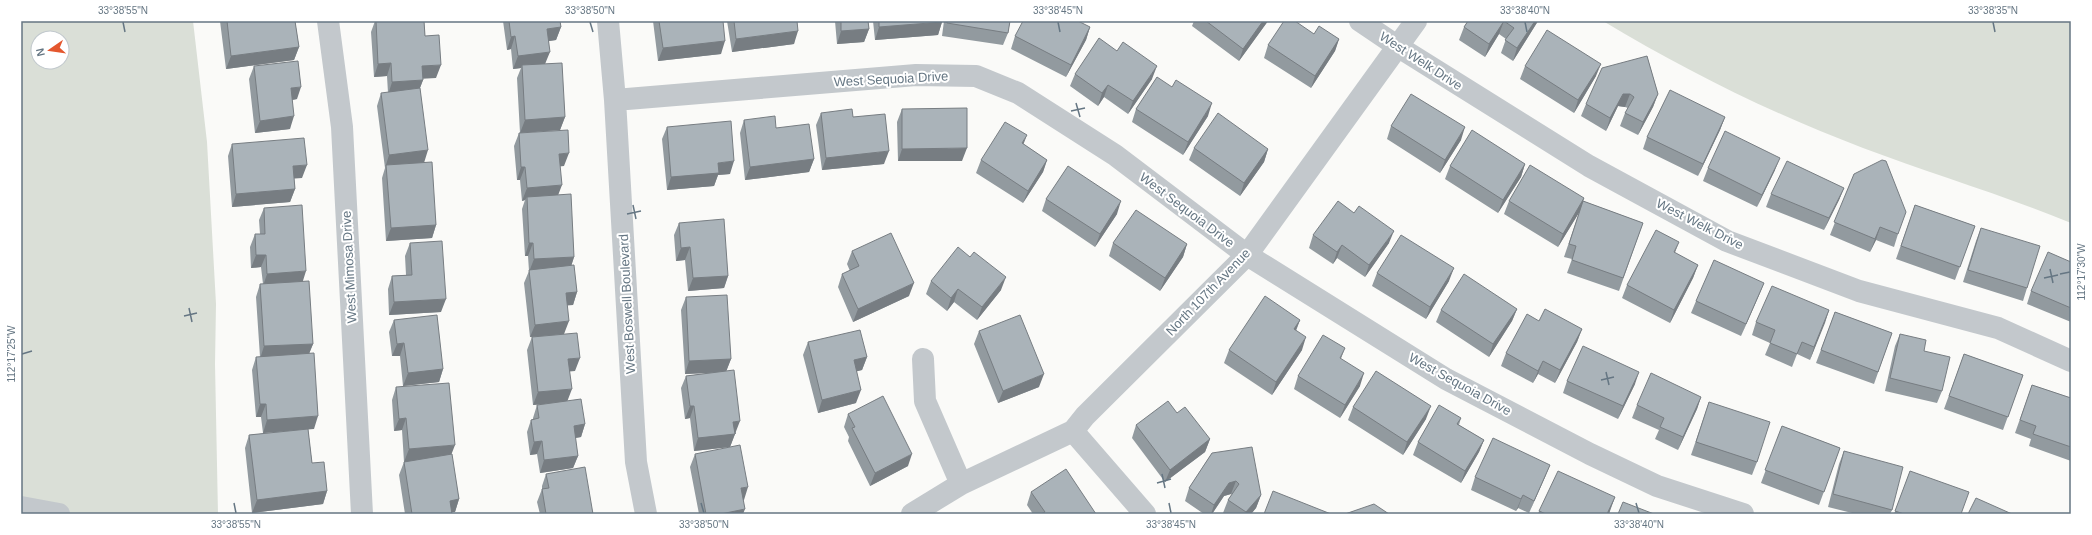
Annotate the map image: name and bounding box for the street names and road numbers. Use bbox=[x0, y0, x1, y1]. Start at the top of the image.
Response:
street label: West Welk Drive bbox=[1377, 29, 1465, 93]
street label: West Sequoia Drive bbox=[833, 69, 949, 89]
street label: West Sequoia Drive bbox=[1137, 170, 1237, 250]
street label: West Welk Drive bbox=[1654, 196, 1746, 252]
street label: West Mimosa Drive bbox=[339, 210, 359, 324]
street label: West Boswell Boulevard bbox=[616, 234, 638, 374]
street label: North 107th Avenue bbox=[1163, 246, 1253, 338]
street label: West Sequoia Drive bbox=[1406, 350, 1514, 418]

